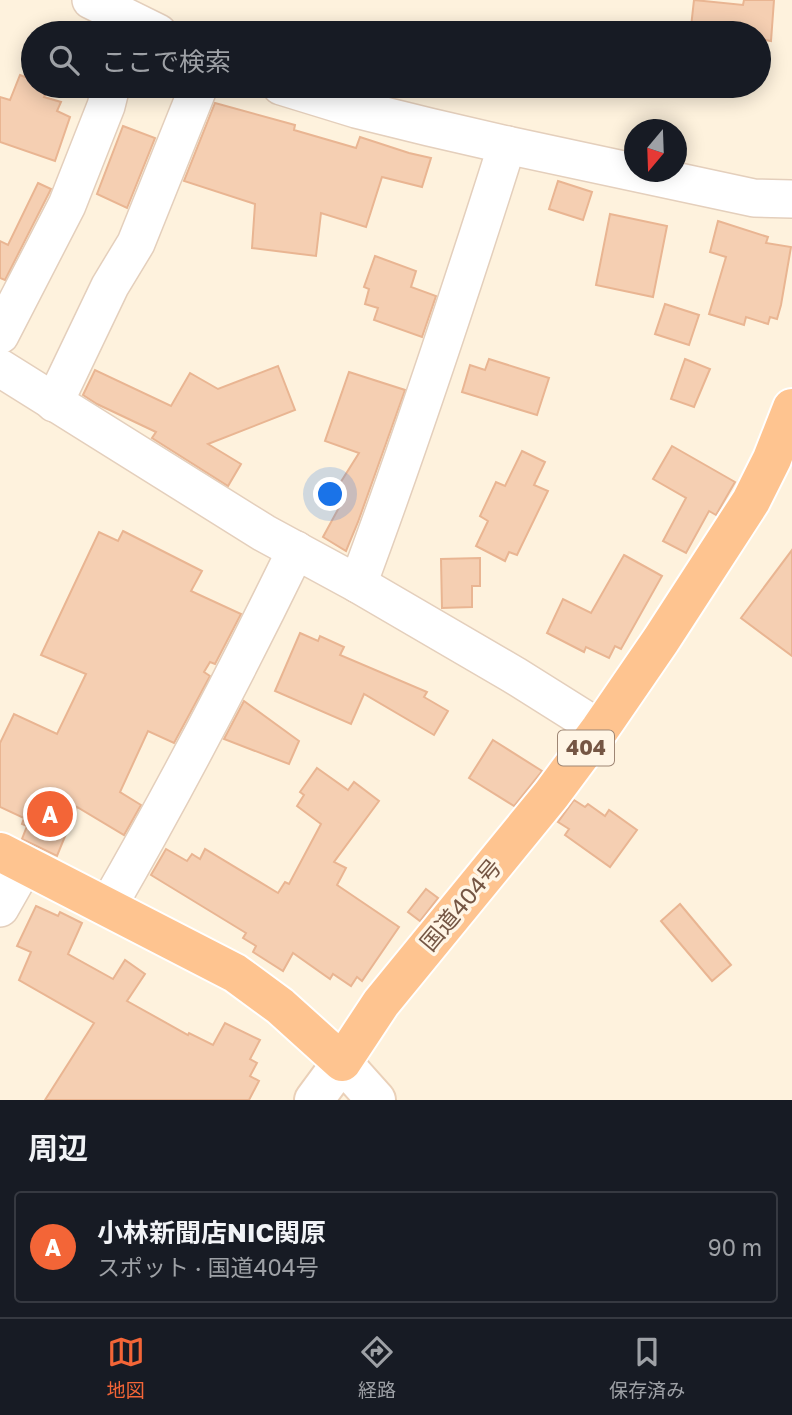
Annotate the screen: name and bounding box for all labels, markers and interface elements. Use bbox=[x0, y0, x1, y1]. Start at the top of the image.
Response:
search box bbox=[21, 21, 771, 98]
icon: search bbox=[45, 41, 83, 79]
text: ここで検索 bbox=[101, 46, 231, 77]
north arrow bbox=[624, 119, 687, 182]
your location bbox=[313, 477, 347, 511]
road number: 404 bbox=[558, 730, 614, 766]
pin: A bbox=[27, 788, 73, 840]
street label: 国道404号 bbox=[414, 853, 507, 956]
text: 周辺 bbox=[28, 1130, 88, 1166]
text: 小林新聞店NIC関原 bbox=[97, 1217, 326, 1248]
text: A bbox=[45, 1233, 61, 1261]
text: 90 m bbox=[708, 1233, 762, 1261]
text: スポット · 国道404号 bbox=[97, 1253, 319, 1281]
tab: 地図 bbox=[107, 1333, 145, 1402]
tab: 経路 bbox=[358, 1333, 396, 1402]
tab: 保存済み bbox=[609, 1333, 685, 1402]

